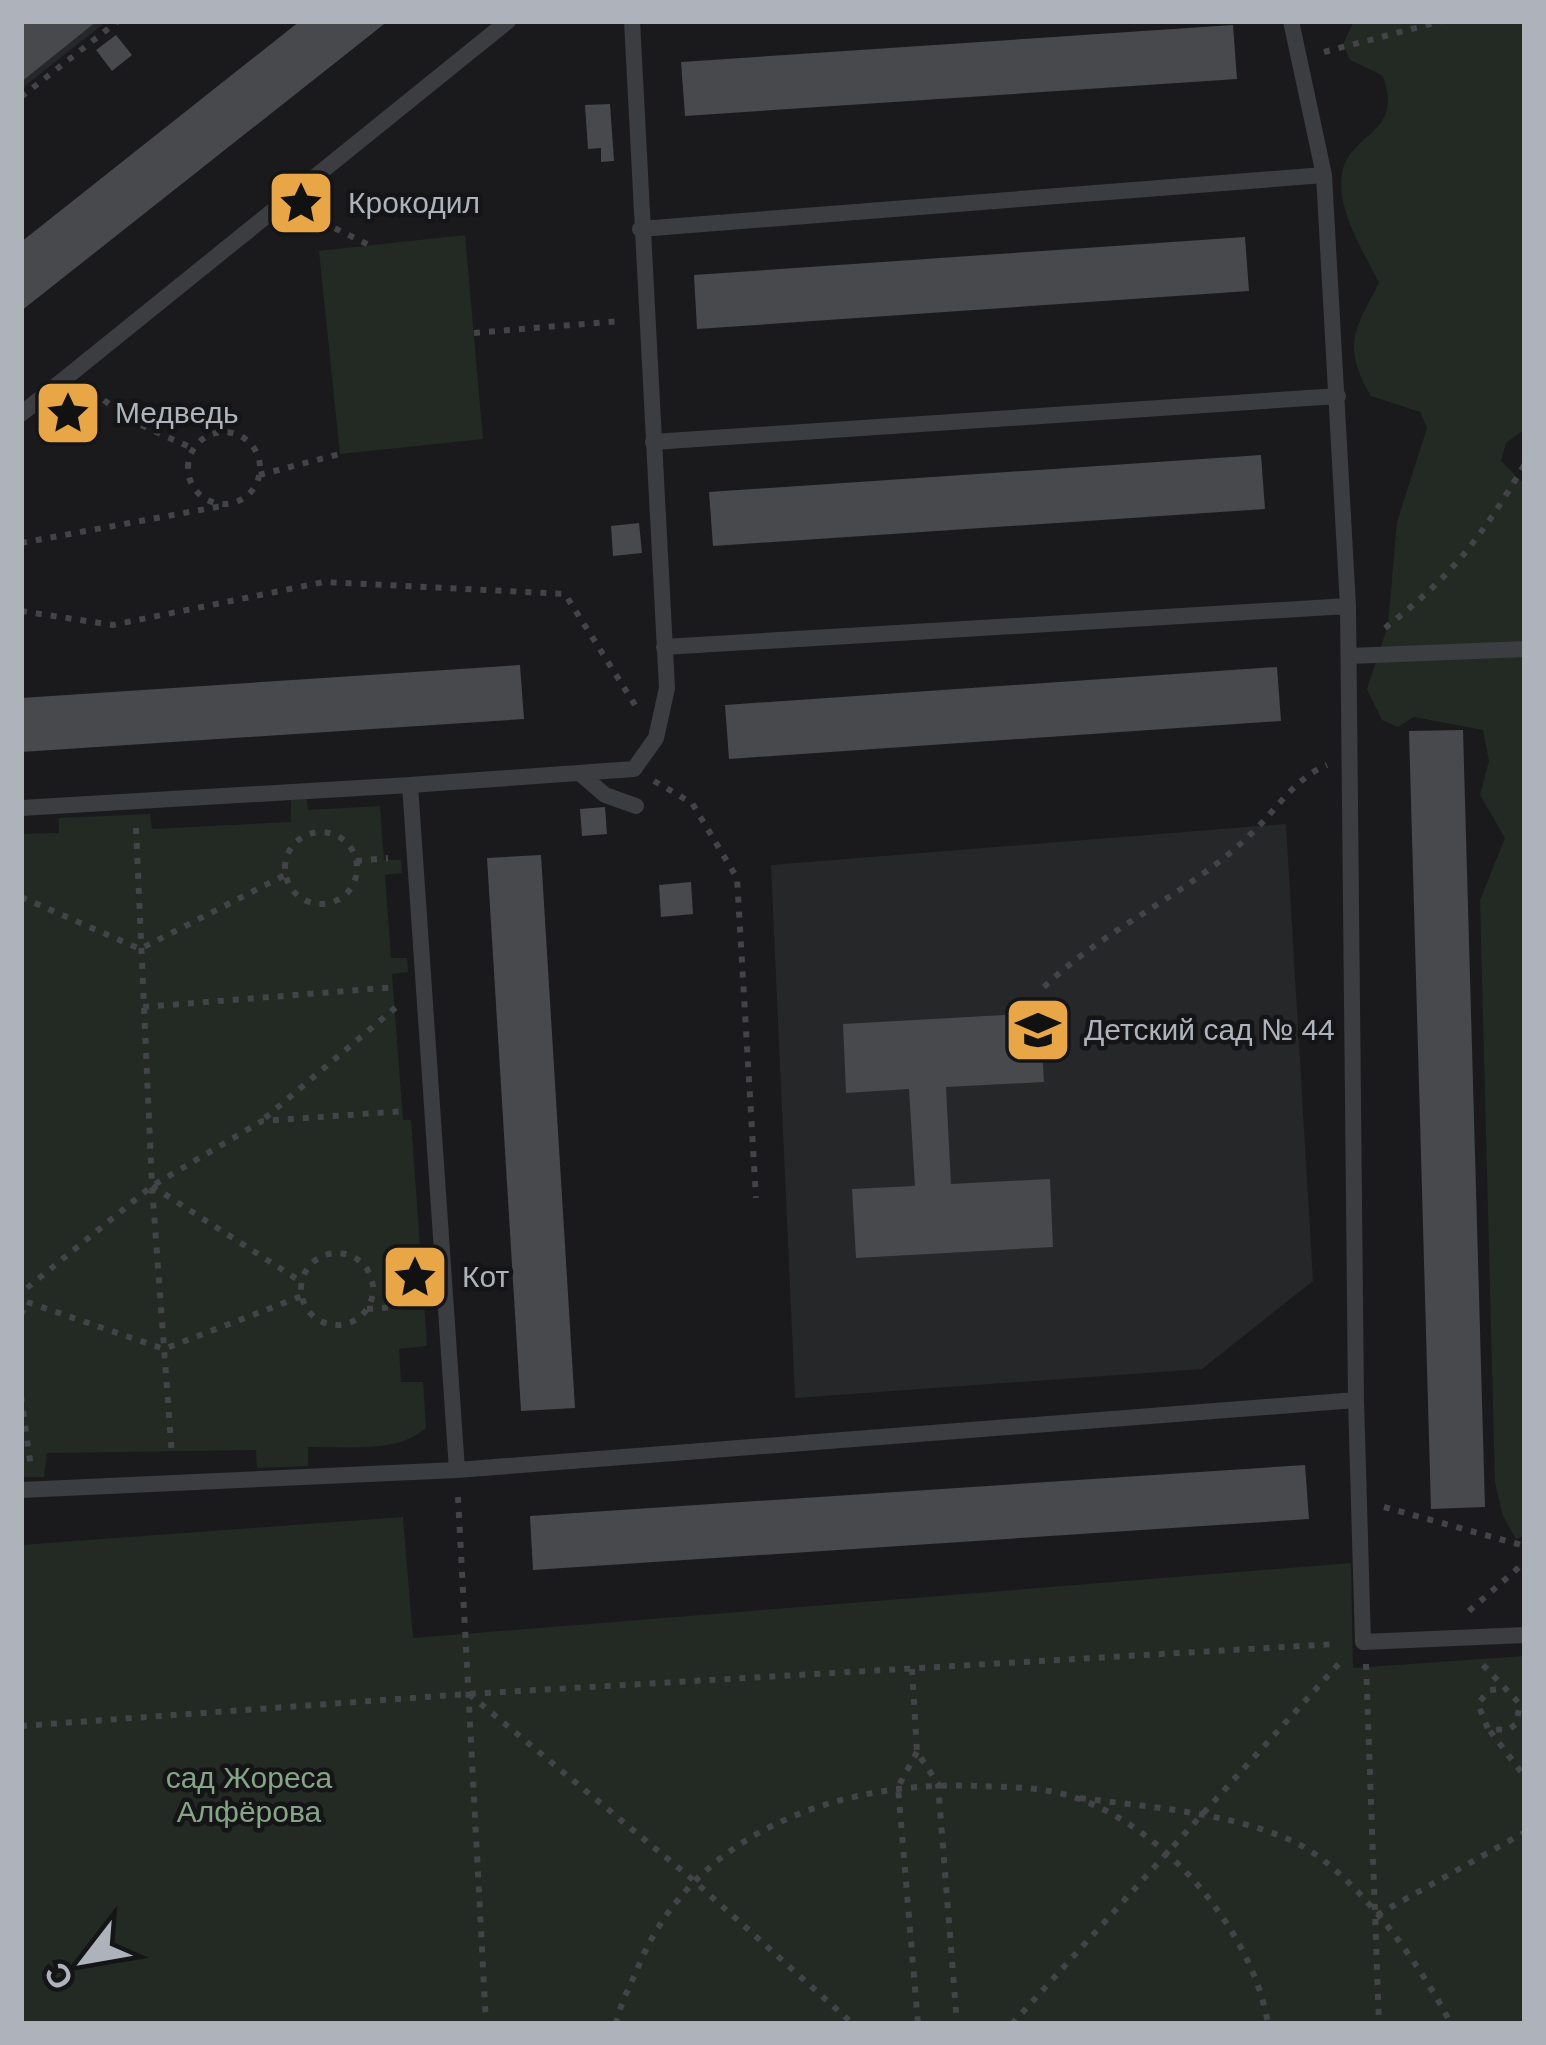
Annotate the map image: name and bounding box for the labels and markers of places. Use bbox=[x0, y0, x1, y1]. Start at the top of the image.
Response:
place icon: Крокодил bbox=[266, 168, 336, 238]
place label: Крокодил bbox=[348, 186, 480, 219]
place icon: Медведь bbox=[33, 378, 103, 448]
place label: Медведь bbox=[115, 396, 239, 429]
school or university icon: Детский сад № 44 bbox=[1003, 995, 1073, 1065]
place label: Детский сад № 44 bbox=[1084, 1013, 1335, 1046]
place icon: Кот bbox=[380, 1242, 450, 1312]
place label: Кот bbox=[462, 1260, 510, 1293]

